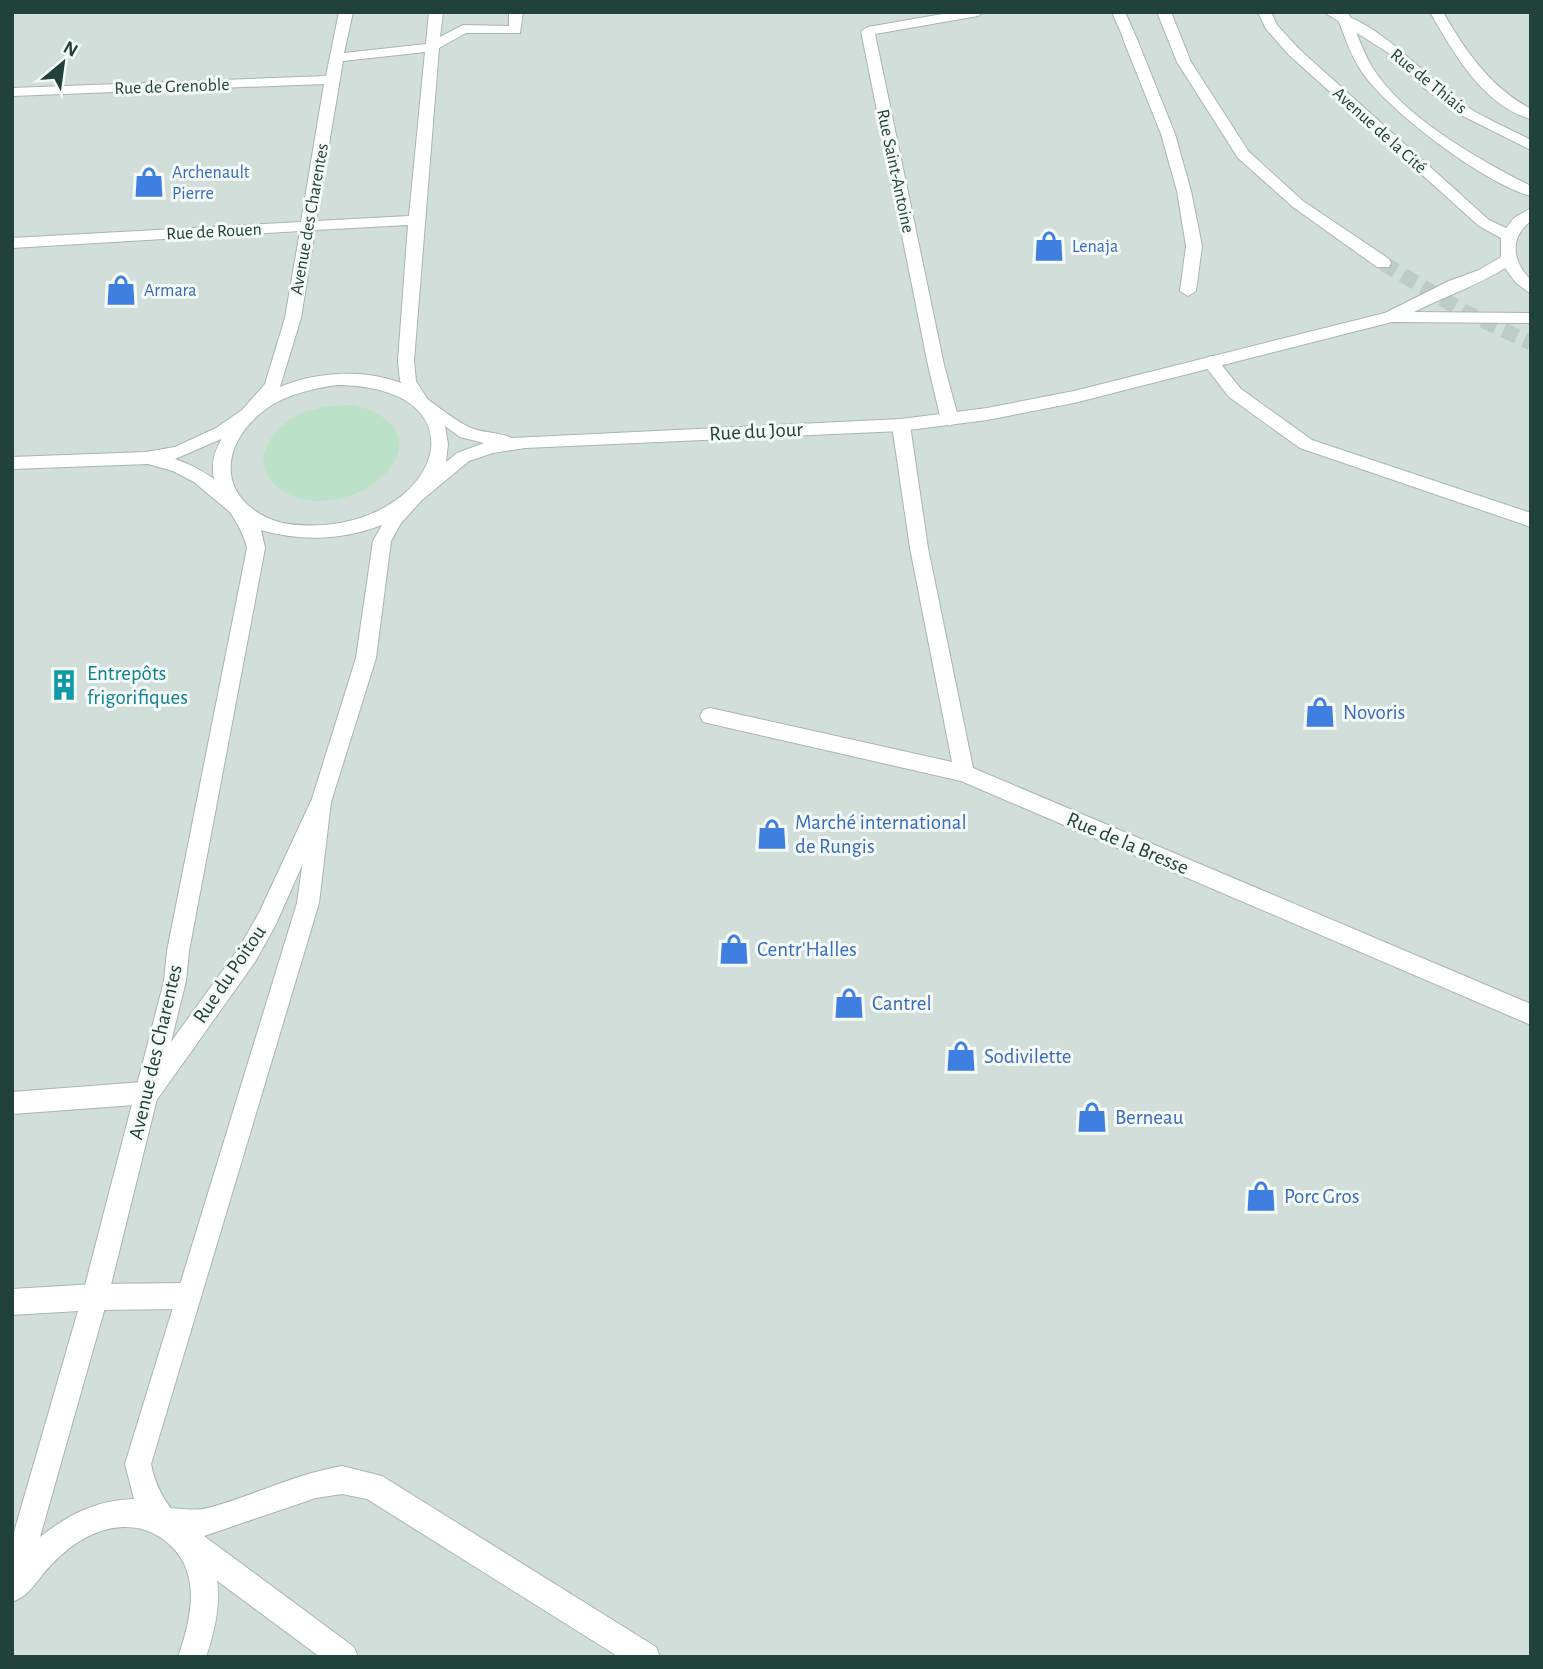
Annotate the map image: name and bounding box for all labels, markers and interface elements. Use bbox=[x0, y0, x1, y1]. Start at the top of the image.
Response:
north arrow bbox=[28, 28, 98, 98]
text: N bbox=[60, 38, 81, 61]
street label: Rue de Thiais bbox=[1387, 46, 1470, 118]
street label: Rue de Grenoble bbox=[114, 76, 230, 98]
street label: Avenue de la Cité bbox=[1329, 84, 1430, 177]
street label: Rue Saint-Antoine bbox=[873, 108, 917, 235]
street label: Avenue des Charentes bbox=[288, 142, 332, 296]
place label: Archenault Pierre bbox=[172, 164, 250, 203]
shop icon: Archenault Pierre bbox=[132, 165, 166, 199]
street label: Rue de Rouen bbox=[166, 221, 262, 243]
shop icon: Lenaja bbox=[1032, 229, 1066, 263]
place label: Lenaja bbox=[1072, 238, 1118, 256]
shop icon: Armara bbox=[104, 273, 138, 307]
place label: Armara bbox=[144, 282, 197, 300]
street label: Rue du Jour bbox=[709, 419, 804, 444]
place label: Entrepôts frigorifiques bbox=[87, 663, 188, 708]
building icon: Entrepôts frigorifiques bbox=[47, 668, 81, 702]
shop icon: Novoris bbox=[1303, 695, 1337, 729]
place label: Novoris bbox=[1343, 702, 1405, 723]
street label: Rue de la Bresse bbox=[1064, 808, 1192, 879]
place label: Marché international de Rungis bbox=[795, 812, 967, 857]
shop icon: Marché international de Rungis bbox=[755, 817, 789, 851]
street label: Rue du Poitou bbox=[189, 921, 270, 1027]
shop icon: Centr'Halles bbox=[717, 932, 751, 966]
place label: Centr'Halles bbox=[757, 939, 857, 960]
street label: Avenue des Charentes bbox=[125, 963, 186, 1142]
shop icon: Cantrel bbox=[832, 986, 866, 1020]
place label: Cantrel bbox=[872, 993, 932, 1014]
shop icon: Sodivilette bbox=[944, 1039, 978, 1073]
place label: Sodivilette bbox=[984, 1046, 1071, 1067]
shop icon: Berneau bbox=[1075, 1100, 1109, 1134]
place label: Berneau bbox=[1115, 1107, 1184, 1128]
shop icon: Porc Gros bbox=[1244, 1179, 1278, 1213]
place label: Porc Gros bbox=[1284, 1186, 1359, 1207]

